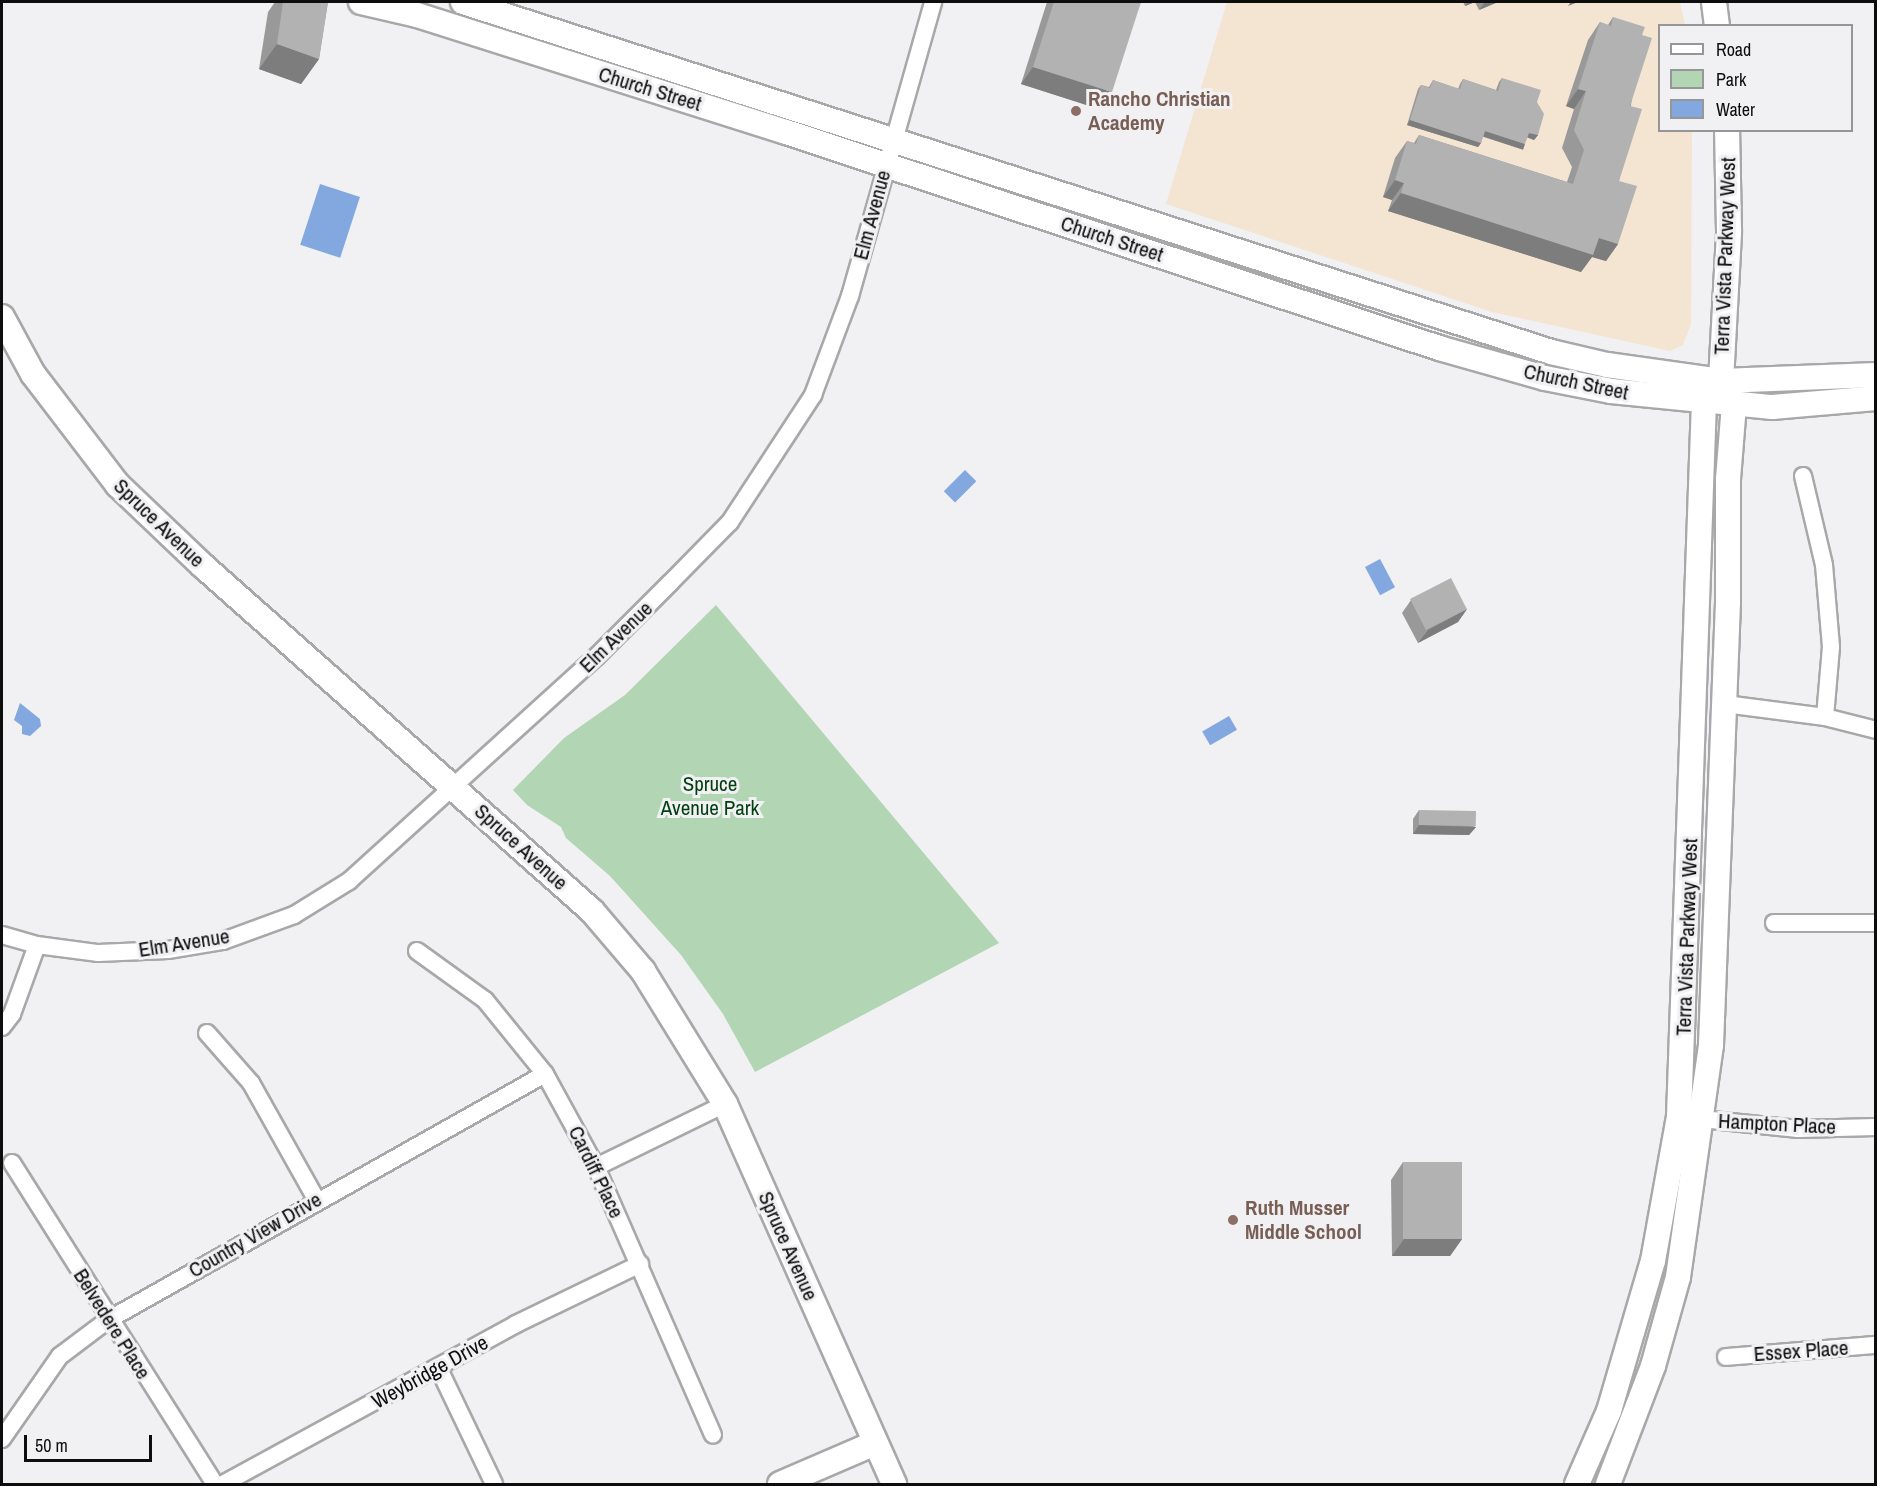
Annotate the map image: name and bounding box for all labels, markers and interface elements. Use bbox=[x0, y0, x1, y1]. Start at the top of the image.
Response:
legend bbox=[1658, 24, 1853, 132]
text: Road bbox=[1716, 37, 1751, 62]
street label: Church Street bbox=[596, 61, 704, 117]
text: Park bbox=[1716, 67, 1746, 92]
place label: Rancho Christian Academy bbox=[1088, 86, 1231, 136]
text: Water bbox=[1716, 97, 1755, 122]
marker: Rancho Christian Academy bbox=[1069, 104, 1083, 118]
street label: Terra Vista Parkway West bbox=[1709, 157, 1741, 355]
street label: Elm Avenue bbox=[848, 167, 896, 263]
street label: Church Street bbox=[1058, 211, 1166, 267]
street label: Church Street bbox=[1521, 359, 1631, 405]
street label: Spruce Avenue bbox=[108, 473, 210, 573]
street label: Elm Avenue bbox=[574, 596, 658, 678]
park label: Spruce Avenue Park bbox=[661, 771, 759, 821]
street label: Spruce Avenue bbox=[469, 798, 573, 896]
street label: Terra Vista Parkway West bbox=[1671, 838, 1703, 1036]
street label: Elm Avenue bbox=[136, 923, 232, 963]
street label: Hampton Place bbox=[1718, 1108, 1836, 1140]
street label: Cardiff Place bbox=[563, 1122, 629, 1222]
street label: Country View Drive bbox=[184, 1187, 326, 1283]
street label: Spruce Avenue bbox=[753, 1187, 823, 1305]
place label: Ruth Musser Middle School bbox=[1245, 1195, 1362, 1245]
marker: Ruth Musser Middle School bbox=[1226, 1213, 1240, 1227]
street label: Belvedere Place bbox=[68, 1264, 156, 1384]
street label: Weybridge Drive bbox=[368, 1330, 492, 1414]
street label: Essex Place bbox=[1753, 1335, 1849, 1367]
scale bar bbox=[27, 1423, 154, 1461]
text: 50 m bbox=[35, 1433, 68, 1458]

